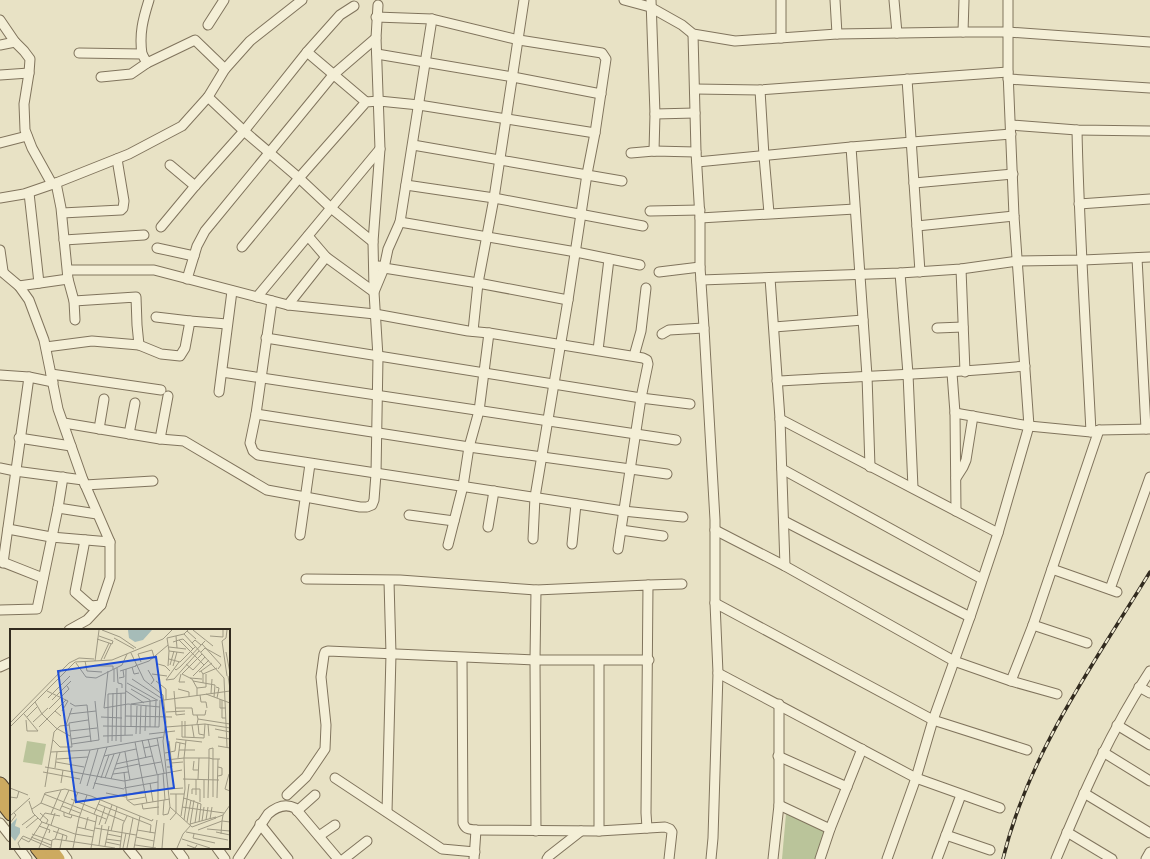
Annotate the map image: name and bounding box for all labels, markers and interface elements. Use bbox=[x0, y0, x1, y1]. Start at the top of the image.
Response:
inset map bbox=[10, 629, 230, 849]

